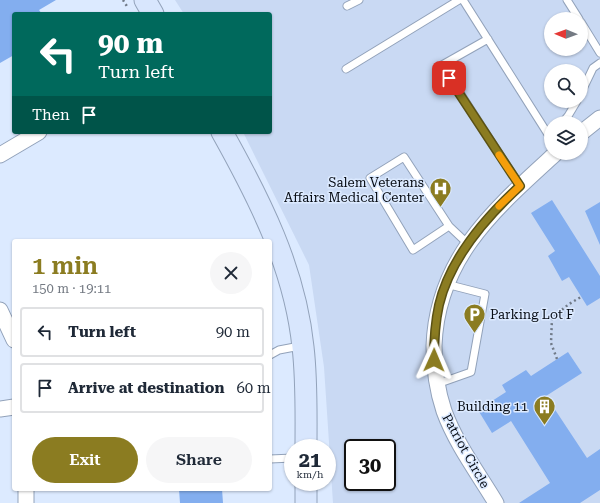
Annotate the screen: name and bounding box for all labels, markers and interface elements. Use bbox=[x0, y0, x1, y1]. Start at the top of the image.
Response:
north arrow bbox=[544, 12, 588, 56]
map controls bbox=[544, 12, 588, 160]
text: 90 m bbox=[98, 27, 163, 60]
icon: left bbox=[32, 28, 84, 80]
text: Turn left bbox=[98, 61, 174, 82]
pin bbox=[432, 61, 466, 95]
button: search bbox=[544, 64, 588, 108]
icon: arrive bbox=[438, 67, 460, 89]
icon: arrive bbox=[78, 104, 100, 126]
text: Then bbox=[32, 106, 70, 124]
button: layers bbox=[544, 116, 588, 160]
place label: Salem Veterans Affairs Medical Center bbox=[284, 175, 425, 205]
hospital icon: Salem Veterans Affairs Medical Center bbox=[427, 176, 453, 209]
text: 1 min bbox=[32, 252, 98, 280]
button: close bbox=[210, 252, 252, 294]
text: 150 m · 19:11 bbox=[32, 281, 111, 296]
parking icon: Parking Lot F bbox=[461, 301, 487, 334]
place label: Parking Lot F bbox=[490, 307, 574, 322]
icon: left bbox=[34, 321, 56, 343]
text: Turn left bbox=[68, 323, 136, 341]
text: 90 m bbox=[216, 323, 250, 341]
position arrow bbox=[413, 339, 455, 381]
icon: arrive bbox=[34, 377, 56, 399]
text: Arrive at destination bbox=[68, 379, 224, 397]
text: 60 m bbox=[236, 379, 271, 397]
building icon: Building 11 bbox=[531, 393, 557, 426]
place label: Building 11 bbox=[457, 399, 528, 414]
street label: Patriot Circle bbox=[439, 411, 493, 491]
button: Exit bbox=[32, 437, 138, 483]
button: Share bbox=[146, 437, 252, 483]
speed limit sign: 30 bbox=[344, 439, 396, 491]
text: 21 bbox=[299, 448, 321, 472]
text: km/h bbox=[297, 469, 323, 480]

